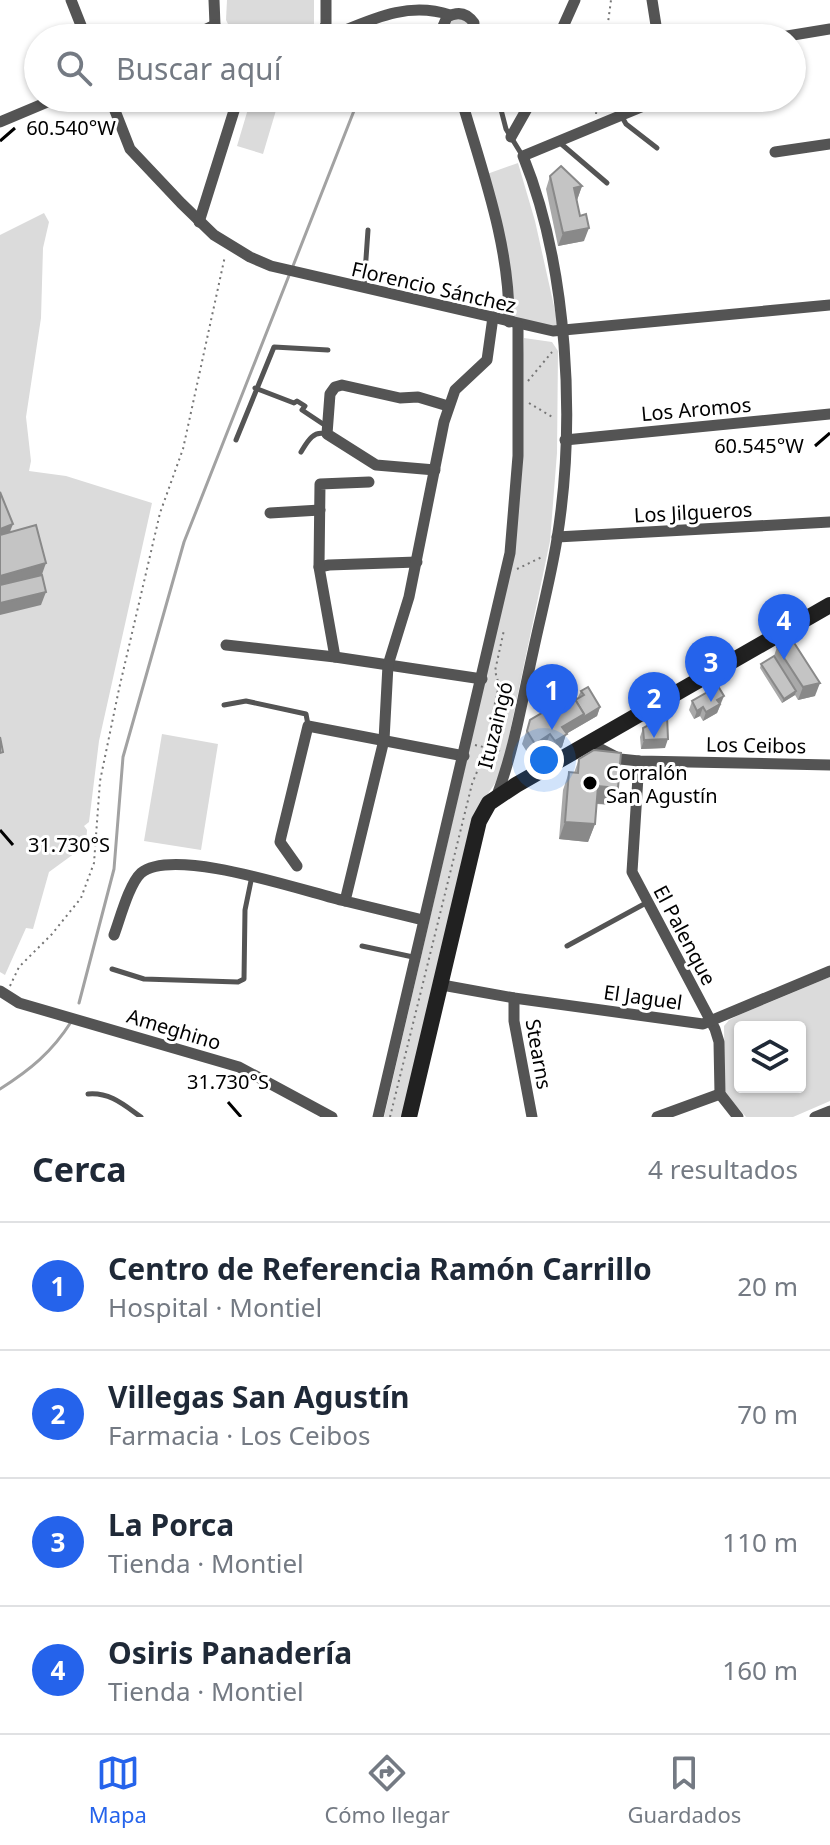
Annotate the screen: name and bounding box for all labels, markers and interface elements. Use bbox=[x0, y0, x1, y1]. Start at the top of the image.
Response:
search box bbox=[24, 24, 806, 112]
icon: search bbox=[52, 46, 96, 90]
text: Buscar aquí bbox=[116, 48, 281, 89]
text: 60.540°W bbox=[26, 114, 116, 141]
street label: Florencio Sánchez bbox=[349, 255, 519, 319]
street label: Los Aromos bbox=[640, 391, 752, 427]
text: 60.545°W bbox=[714, 432, 804, 459]
street label: Los Jilgueros bbox=[633, 495, 753, 529]
pin: 4 bbox=[758, 594, 810, 660]
pin: 3 bbox=[685, 636, 737, 702]
pin: 1 bbox=[526, 664, 578, 730]
pin: 2 bbox=[628, 672, 680, 738]
street label: Ituzaingó bbox=[471, 679, 519, 771]
street label: Los Ceibos bbox=[706, 731, 806, 759]
your location bbox=[524, 740, 564, 780]
place label: Corralón San Agustín bbox=[606, 759, 718, 809]
marker: Corralón San Agustín bbox=[581, 774, 599, 792]
text: 31.730°S bbox=[28, 831, 110, 858]
street label: El Palenque bbox=[647, 880, 723, 990]
street label: El Jaguel bbox=[602, 978, 684, 1016]
street label: Ameghino bbox=[124, 1002, 224, 1056]
street label: Stearns bbox=[520, 1017, 558, 1091]
map controls bbox=[734, 1021, 806, 1093]
button: layers bbox=[734, 1021, 806, 1093]
text: 31.730°S bbox=[187, 1068, 269, 1095]
text: Cerca bbox=[32, 1146, 127, 1192]
text: 4 resultados bbox=[648, 1151, 798, 1187]
text: Centro de Referencia Ramón Carrillo bbox=[108, 1248, 652, 1289]
text: 1 bbox=[51, 1268, 65, 1304]
text: 20 m bbox=[737, 1268, 798, 1304]
text: Hospital · Montiel bbox=[108, 1289, 322, 1325]
text: Villegas San Agustín bbox=[108, 1376, 410, 1417]
text: 2 bbox=[51, 1396, 65, 1432]
text: 70 m bbox=[737, 1396, 798, 1432]
text: Farmacia · Los Ceibos bbox=[108, 1417, 371, 1453]
text: La Porca bbox=[108, 1504, 234, 1545]
text: 3 bbox=[51, 1524, 65, 1560]
text: 110 m bbox=[722, 1524, 798, 1560]
text: Tienda · Montiel bbox=[108, 1545, 304, 1581]
text: Osiris Panadería bbox=[108, 1632, 352, 1673]
text: 4 bbox=[51, 1652, 65, 1688]
text: 160 m bbox=[722, 1652, 798, 1688]
text: Tienda · Montiel bbox=[108, 1673, 304, 1709]
tab: Mapa bbox=[89, 1751, 147, 1829]
tab: Cómo llegar bbox=[324, 1751, 450, 1829]
tab: Guardados bbox=[627, 1751, 741, 1829]

